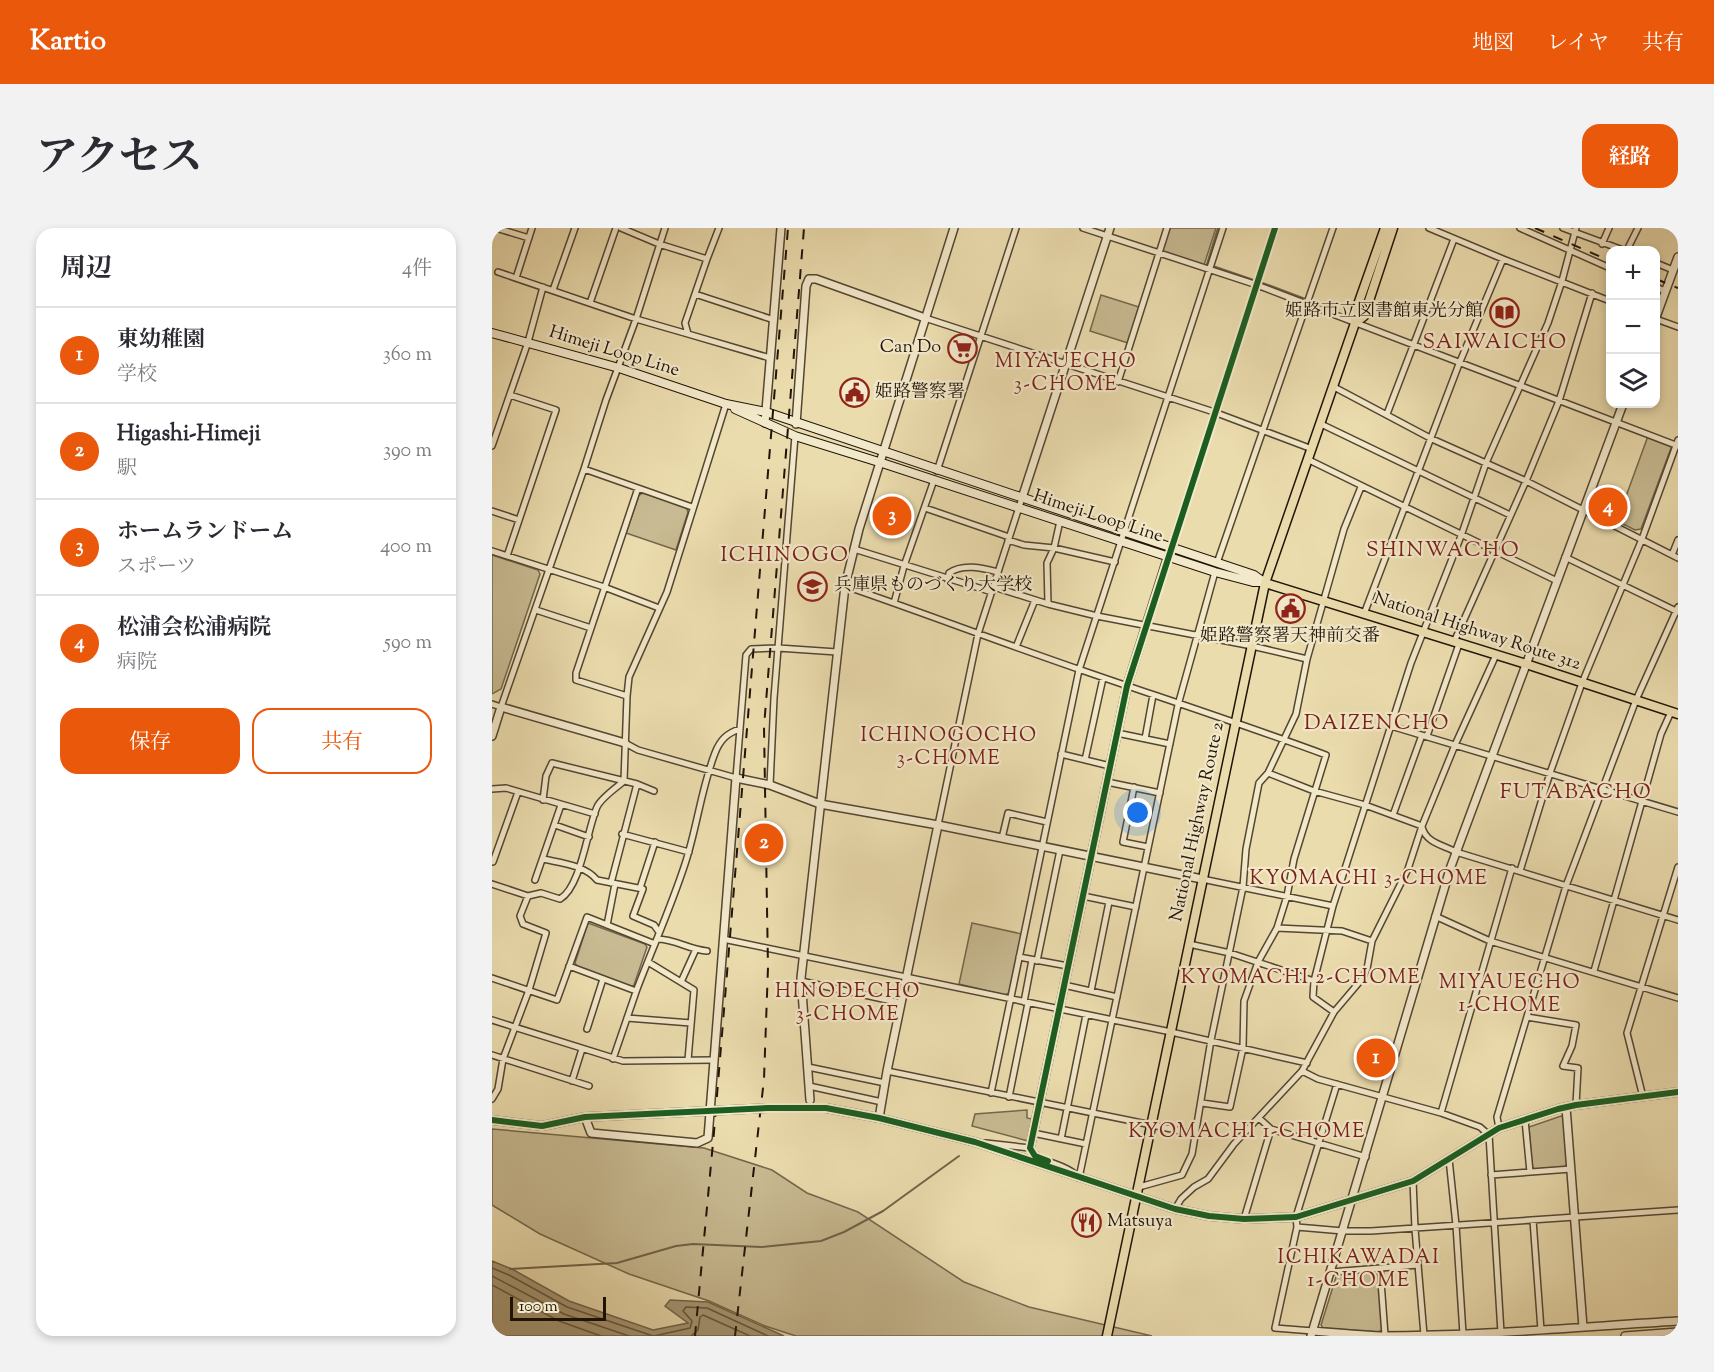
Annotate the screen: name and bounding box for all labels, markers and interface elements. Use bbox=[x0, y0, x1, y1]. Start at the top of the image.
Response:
text: Kartio bbox=[30, 22, 106, 62]
text: 地図 bbox=[1472, 29, 1514, 59]
text: レイヤ bbox=[1547, 29, 1609, 59]
text: 共有 bbox=[1642, 29, 1684, 59]
button: 経路 bbox=[1582, 124, 1678, 188]
text: アクセス bbox=[36, 130, 203, 190]
map controls bbox=[1606, 246, 1660, 408]
button: + bbox=[1606, 246, 1660, 300]
text: 周辺 bbox=[60, 251, 112, 288]
text: 4件 bbox=[402, 255, 432, 284]
library icon: 姫路市立図書館東光分館 bbox=[1488, 296, 1520, 328]
place label: 姫路市立図書館東光分館 bbox=[1285, 299, 1483, 325]
button: − bbox=[1606, 300, 1660, 354]
street label: Himeji Loop Line bbox=[546, 320, 682, 384]
text: 東幼稚園 bbox=[117, 325, 205, 357]
district label: SAIWAICHO bbox=[1422, 328, 1568, 358]
supermarket icon: Can Do bbox=[946, 332, 978, 364]
place label: Can Do bbox=[880, 335, 941, 361]
text: 1 bbox=[76, 341, 83, 370]
text: 360 m bbox=[383, 341, 432, 370]
district label: MIYAUECHO 3-CHOME bbox=[995, 348, 1137, 400]
button: layers bbox=[1606, 354, 1660, 408]
text: 学校 bbox=[117, 361, 157, 390]
public building icon: 姫路警察署 bbox=[838, 377, 870, 409]
place label: 姫路警察署 bbox=[875, 380, 965, 406]
text: Higashi-Himeji bbox=[117, 419, 261, 451]
text: 2 bbox=[75, 437, 84, 466]
text: 390 m bbox=[383, 437, 432, 466]
text: 駅 bbox=[117, 455, 137, 484]
street label: Himeji Loop Line bbox=[1030, 484, 1166, 550]
pin: 4 bbox=[1588, 484, 1628, 530]
pin: 3 bbox=[872, 494, 912, 538]
text: ホームランドーム bbox=[117, 517, 293, 549]
text: 3 bbox=[75, 533, 84, 562]
text: 400 m bbox=[380, 533, 432, 562]
district label: SHINWACHO bbox=[1366, 536, 1520, 566]
district label: ICHINOGO bbox=[720, 541, 850, 571]
text: スポーツ bbox=[117, 553, 196, 582]
school or university icon: 兵庫県ものづくり大学校 bbox=[797, 570, 829, 602]
place label: 兵庫県ものづくり大学校 bbox=[834, 573, 1032, 599]
street label: National Highway Route 312 bbox=[1370, 586, 1585, 678]
public building icon: 姫路警察署天神前交番 bbox=[1274, 592, 1306, 624]
text: 松浦会松浦病院 bbox=[117, 613, 271, 645]
place label: 姫路警察署天神前交番 bbox=[1200, 624, 1380, 650]
text: 4 bbox=[74, 629, 85, 658]
text: 590 m bbox=[384, 629, 432, 658]
text: 病院 bbox=[117, 649, 157, 678]
button: 保存 bbox=[60, 708, 240, 774]
button: 共有 bbox=[252, 708, 432, 774]
district label: DAIZENCHO bbox=[1304, 709, 1450, 739]
street label: National Highway Route 2 bbox=[1164, 719, 1232, 924]
district label: ICHINOGOCHO 3-CHOME bbox=[860, 722, 1038, 774]
district label: FUTABACHO bbox=[1500, 778, 1652, 808]
your location bbox=[1123, 798, 1152, 827]
pin: 2 bbox=[744, 820, 784, 866]
district label: KYOMACHI 3-CHOME bbox=[1250, 865, 1488, 894]
district label: KYOMACHI 2-CHOME bbox=[1181, 964, 1421, 993]
district label: MIYAUECHO 1-CHOME bbox=[1439, 969, 1581, 1021]
district label: HINODECHO 3-CHOME bbox=[775, 978, 921, 1030]
pin: 1 bbox=[1356, 1036, 1396, 1080]
district label: KYOMACHI 1-CHOME bbox=[1128, 1118, 1366, 1147]
restaurant icon: Matsuya bbox=[1070, 1206, 1102, 1238]
place label: Matsuya bbox=[1107, 1209, 1173, 1235]
district label: ICHIKAWADAI 1-CHOME bbox=[1278, 1244, 1440, 1296]
scale bar bbox=[510, 1294, 606, 1322]
text: 100 m bbox=[519, 1296, 558, 1319]

